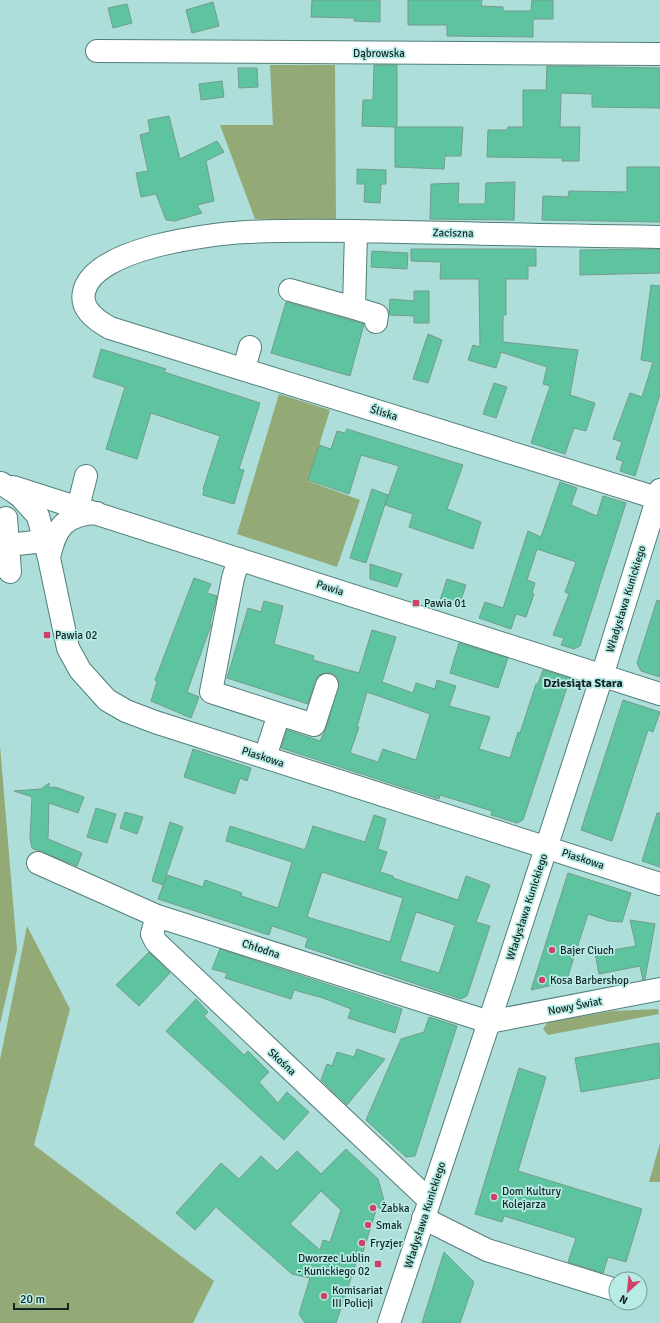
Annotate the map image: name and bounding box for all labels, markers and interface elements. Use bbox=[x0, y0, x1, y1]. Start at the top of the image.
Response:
street label: Dąbrowska bbox=[353, 47, 405, 60]
street label: Zaciszna bbox=[432, 226, 474, 240]
street label: Śliska bbox=[369, 402, 400, 423]
street label: Władysława Kunickiego bbox=[604, 544, 649, 654]
street label: Pawia bbox=[315, 577, 346, 599]
place label: Pawia 01 bbox=[424, 597, 466, 610]
marker: Pawia 01 bbox=[411, 598, 421, 608]
place label: Pawia 02 bbox=[55, 629, 97, 642]
marker: Pawia 02 bbox=[42, 630, 52, 640]
district label: Dziesiąta Stara bbox=[543, 676, 623, 691]
street label: Piaskowa bbox=[240, 744, 286, 770]
street label: Piaskowa bbox=[560, 846, 606, 872]
street label: Władysława Kunickiego bbox=[504, 852, 550, 962]
street label: Chłodna bbox=[240, 937, 282, 961]
place label: Bajer Ciuch bbox=[560, 944, 614, 957]
marker: Bajer Ciuch bbox=[547, 945, 557, 955]
place label: Kosa Barbershop bbox=[550, 974, 629, 987]
marker: Kosa Barbershop bbox=[537, 975, 547, 985]
street label: Nowy Świat bbox=[547, 993, 603, 1018]
street label: Skośna bbox=[265, 1046, 299, 1078]
street label: Władysława Kunickiego bbox=[402, 1160, 448, 1270]
place label: Dom Kultury Kolejarza bbox=[502, 1185, 562, 1211]
marker: Dom Kultury Kolejarza bbox=[489, 1192, 499, 1202]
place label: Żabka bbox=[381, 1201, 410, 1215]
marker: Żabka bbox=[368, 1203, 378, 1213]
place label: Smak bbox=[376, 1219, 402, 1232]
marker: Smak bbox=[363, 1220, 373, 1230]
place label: Fryzjer bbox=[370, 1237, 402, 1250]
marker: Fryzjer bbox=[357, 1238, 367, 1248]
place label: Dworzec Lublin - Kunickiego 02 bbox=[297, 1252, 370, 1278]
marker: Dworzec Lublin - Kunickiego 02 bbox=[373, 1259, 383, 1269]
north arrow bbox=[608, 1271, 648, 1311]
place label: Komisariat III Policji bbox=[332, 1284, 383, 1310]
scale bar bbox=[14, 1285, 68, 1311]
marker: Komisariat III Policji bbox=[319, 1291, 329, 1301]
text: 20 m bbox=[20, 1292, 45, 1307]
text: N bbox=[617, 1292, 630, 1307]

